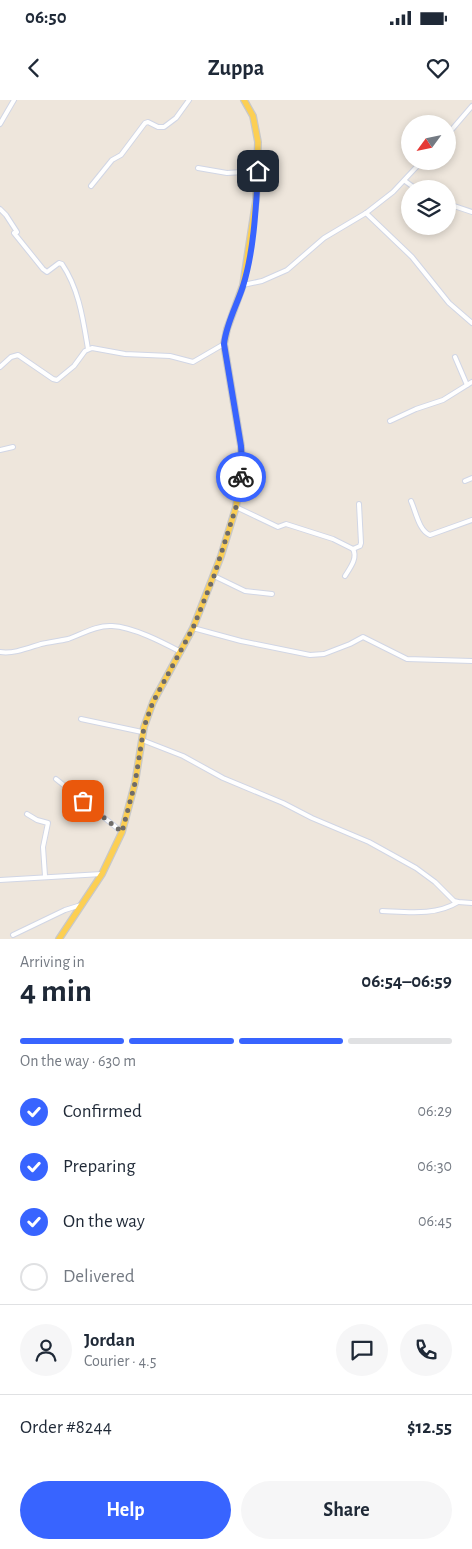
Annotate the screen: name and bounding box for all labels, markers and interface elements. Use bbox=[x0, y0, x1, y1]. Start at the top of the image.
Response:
text: 06:50 bbox=[25, 8, 67, 27]
icon: back bbox=[20, 54, 48, 82]
icon: heart bbox=[424, 54, 452, 82]
text: Zuppa bbox=[208, 57, 264, 79]
north arrow bbox=[401, 115, 456, 170]
map controls bbox=[401, 115, 456, 235]
pin bbox=[237, 150, 279, 192]
icon: home bbox=[244, 157, 272, 185]
button: layers bbox=[401, 180, 456, 235]
courier bbox=[216, 452, 266, 502]
icon: bike bbox=[227, 463, 255, 491]
pin bbox=[62, 780, 104, 822]
icon: bag bbox=[69, 787, 97, 815]
text: Arriving in bbox=[20, 954, 85, 970]
text: 06:54–06:59 bbox=[361, 972, 452, 991]
text: 4 min bbox=[20, 975, 92, 1007]
text: On the way · 630 m bbox=[20, 1053, 136, 1069]
icon: check bbox=[20, 1098, 48, 1126]
text: Confirmed bbox=[63, 1102, 142, 1121]
text: 06:29 bbox=[418, 1103, 452, 1119]
icon: check bbox=[20, 1153, 48, 1181]
text: Preparing bbox=[63, 1157, 136, 1176]
text: 06:30 bbox=[417, 1158, 452, 1174]
icon: check bbox=[20, 1208, 48, 1236]
text: On the way bbox=[63, 1212, 145, 1231]
text: 06:45 bbox=[418, 1213, 452, 1229]
text: Delivered bbox=[63, 1267, 135, 1286]
button: person bbox=[20, 1324, 72, 1376]
button: chat bbox=[336, 1324, 388, 1376]
button: phone bbox=[400, 1324, 452, 1376]
text: Jordan bbox=[84, 1331, 135, 1350]
text: Courier · 4.5 bbox=[84, 1353, 156, 1369]
text: Order #8244 bbox=[20, 1418, 112, 1437]
text: $12.55 bbox=[407, 1418, 452, 1437]
button: Help bbox=[20, 1481, 231, 1539]
button: Share bbox=[241, 1481, 452, 1539]

